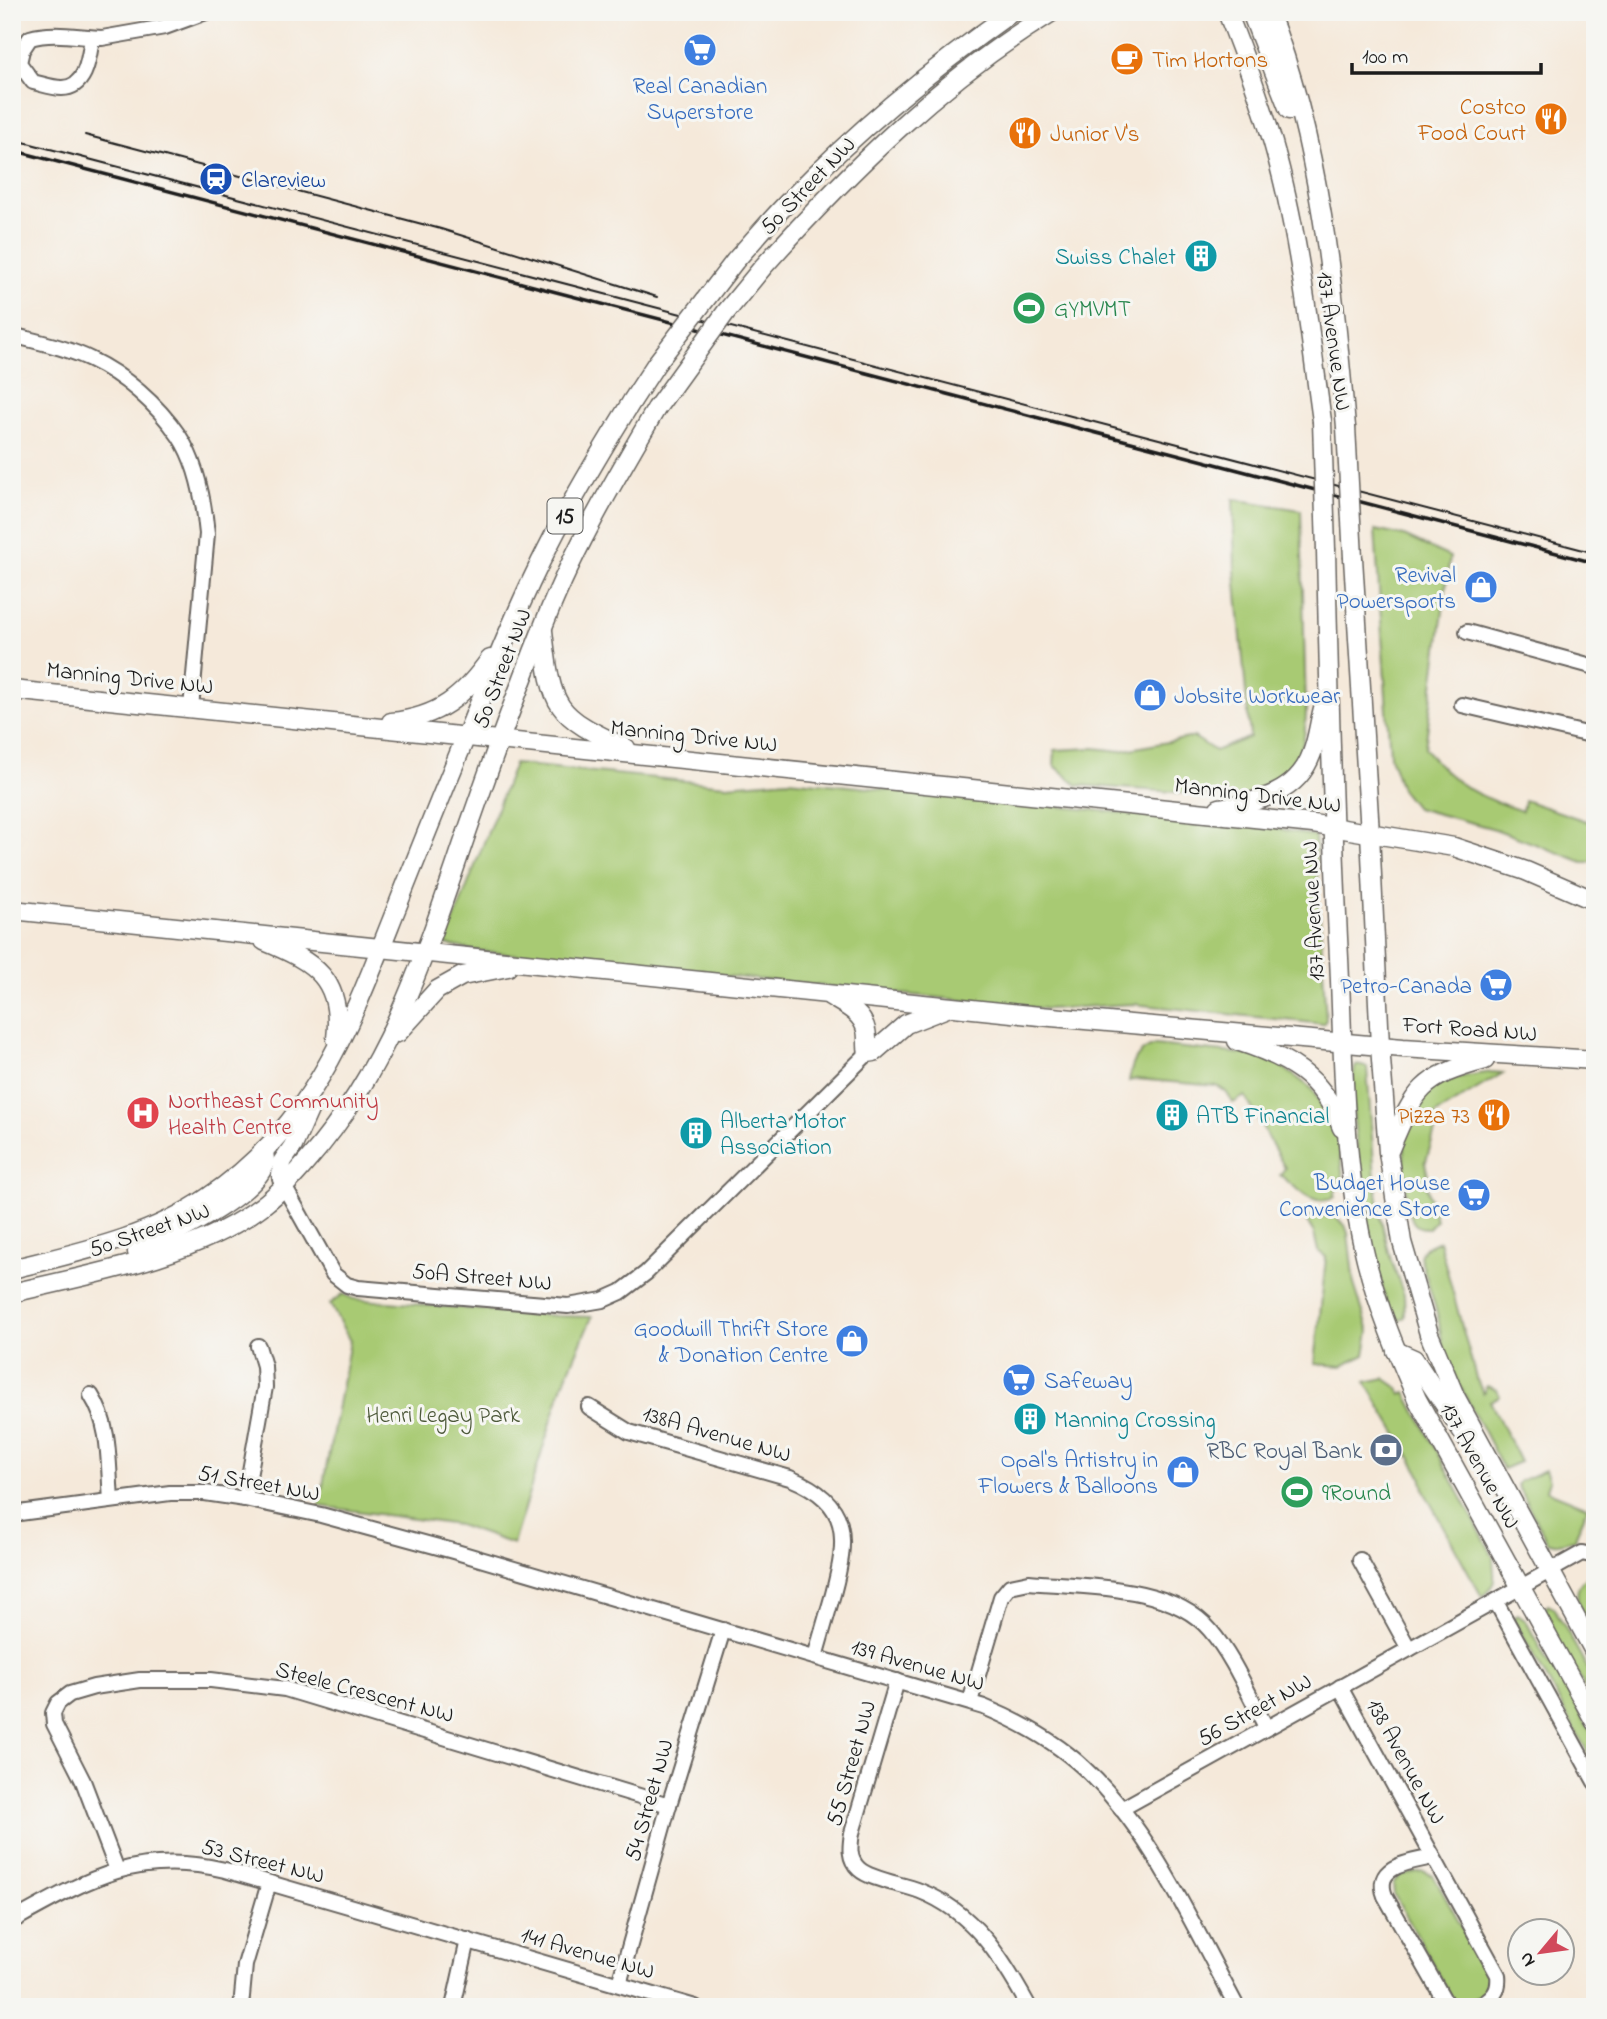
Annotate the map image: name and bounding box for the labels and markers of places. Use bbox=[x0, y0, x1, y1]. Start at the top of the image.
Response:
supermarket icon: Real Canadian Superstore bbox=[681, 31, 719, 69]
cafe icon: Tim Hortons bbox=[1108, 40, 1146, 78]
place label: Tim Hortons bbox=[1152, 45, 1268, 78]
place label: Real Canadian Superstore bbox=[633, 71, 767, 130]
place label: Costco Food Court bbox=[1417, 92, 1526, 151]
restaurant icon: Costco Food Court bbox=[1532, 100, 1570, 138]
restaurant icon: Junior V's bbox=[1006, 114, 1044, 152]
place label: Junior V's bbox=[1050, 119, 1140, 152]
station icon: Clareview bbox=[197, 160, 235, 198]
place label: Clareview bbox=[241, 165, 326, 198]
building icon: Swiss Chalet bbox=[1182, 237, 1220, 275]
place label: Swiss Chalet bbox=[1055, 242, 1176, 275]
sports icon: GYMVMT bbox=[1010, 289, 1048, 327]
place label: GYMVMT bbox=[1054, 294, 1131, 327]
place label: Revival Powersports bbox=[1337, 560, 1456, 619]
shop icon: Revival Powersports bbox=[1462, 568, 1500, 606]
shop icon: Jobsite Workwear bbox=[1131, 676, 1169, 714]
place label: Jobsite Workwear bbox=[1174, 681, 1341, 714]
supermarket icon: Petro-Canada bbox=[1477, 966, 1515, 1004]
place label: Petro-Canada bbox=[1340, 971, 1472, 1004]
place label: Northeast Community Health Centre bbox=[168, 1086, 379, 1145]
hospital icon: Northeast Community Health Centre bbox=[124, 1094, 162, 1132]
building icon: ATB Financial bbox=[1153, 1096, 1191, 1134]
restaurant icon: Pizza 73 bbox=[1475, 1096, 1513, 1134]
place label: ATB Financial bbox=[1196, 1101, 1329, 1134]
place label: Pizza 73 bbox=[1398, 1101, 1470, 1134]
place label: Alberta Motor Association bbox=[720, 1106, 847, 1165]
building icon: Alberta Motor Association bbox=[677, 1114, 715, 1152]
place label: Budget House Convenience Store bbox=[1279, 1168, 1451, 1227]
supermarket icon: Budget House Convenience Store bbox=[1455, 1176, 1493, 1214]
place label: Goodwill Thrift Store & Donation Centre bbox=[634, 1314, 829, 1373]
shop icon: Goodwill Thrift Store & Donation Centre bbox=[833, 1322, 871, 1360]
supermarket icon: Safeway bbox=[1000, 1361, 1038, 1399]
place label: Safeway bbox=[1044, 1366, 1132, 1401]
building icon: Manning Crossing bbox=[1011, 1400, 1049, 1438]
place label: Manning Crossing bbox=[1054, 1405, 1216, 1439]
bank icon: RBC Royal Bank bbox=[1367, 1431, 1405, 1469]
place label: RBC Royal Bank bbox=[1207, 1436, 1363, 1471]
place label: Opal's Artistry in Flowers & Balloons bbox=[977, 1445, 1158, 1504]
shop icon: Opal's Artistry in Flowers & Balloons bbox=[1164, 1453, 1202, 1491]
sports icon: 9Round bbox=[1278, 1473, 1316, 1511]
place label: 9Round bbox=[1322, 1478, 1391, 1511]

